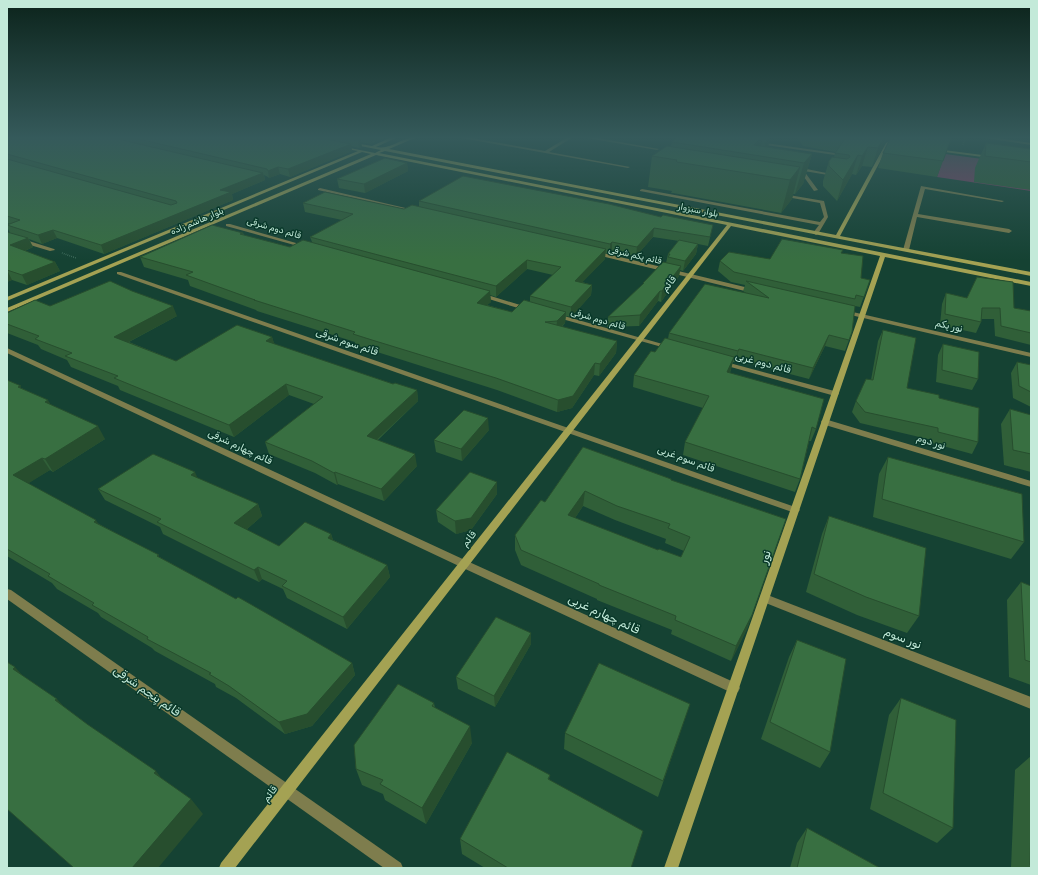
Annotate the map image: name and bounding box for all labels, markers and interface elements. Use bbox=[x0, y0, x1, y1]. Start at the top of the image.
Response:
street label: بلوار سبزوار bbox=[676, 201, 719, 219]
street label: بلوار هاشم زاده bbox=[169, 205, 225, 238]
street label: قائم دوم شرقی bbox=[246, 216, 302, 241]
street label: قائم یکم شرقی bbox=[607, 244, 663, 267]
street label: قائم bbox=[659, 273, 679, 294]
street label: قائم دوم شرقی bbox=[570, 307, 626, 332]
street label: نور یکم bbox=[934, 317, 964, 335]
street label: قائم سوم شرقی bbox=[314, 326, 380, 358]
street label: قائم دوم غربی bbox=[734, 350, 792, 376]
street label: قائم چهارم شرقی bbox=[206, 427, 274, 467]
street label: نور دوم bbox=[915, 432, 947, 452]
street label: قائم سوم غربی bbox=[656, 443, 717, 475]
street label: قائم bbox=[459, 528, 479, 549]
street label: نور bbox=[756, 548, 775, 567]
street label: قائم چهارم غربی bbox=[565, 591, 642, 639]
street label: نور سوم bbox=[882, 624, 924, 654]
street label: قائم پنجم شرقی bbox=[110, 663, 184, 720]
street label: قائم bbox=[260, 783, 280, 804]

